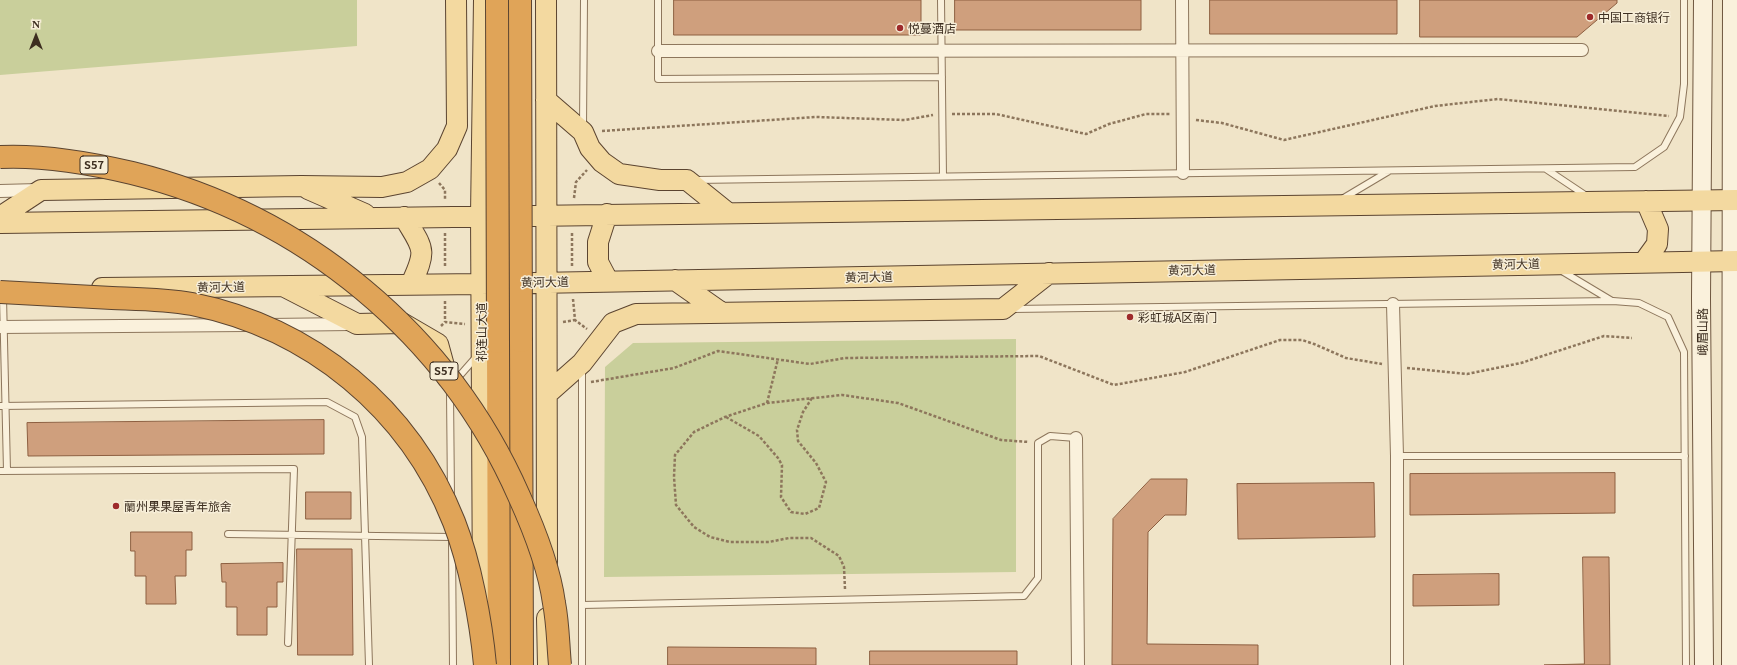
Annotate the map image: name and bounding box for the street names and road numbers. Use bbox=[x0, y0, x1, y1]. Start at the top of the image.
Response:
road number: S57 bbox=[80, 156, 108, 174]
street label: 黄河大道 bbox=[1492, 256, 1540, 272]
street label: 黄河大道 bbox=[1168, 262, 1216, 278]
street label: 黄河大道 bbox=[845, 269, 893, 285]
street label: 黄河大道 bbox=[521, 274, 569, 290]
street label: 黄河大道 bbox=[197, 279, 245, 295]
street label: 祁连山大道 bbox=[474, 302, 488, 362]
street label: 峨眉山路 bbox=[1695, 308, 1709, 356]
road number: S57 bbox=[430, 362, 458, 380]

